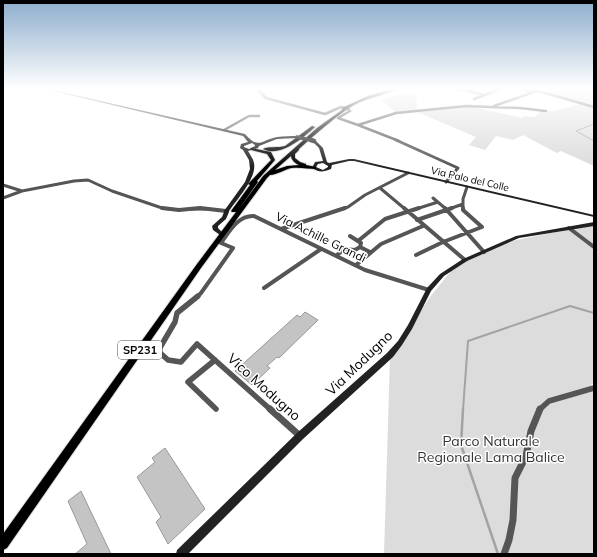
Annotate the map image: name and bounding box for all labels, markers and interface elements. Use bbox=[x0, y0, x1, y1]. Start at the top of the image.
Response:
street label: Via Palo del Colle bbox=[430, 164, 510, 194]
street label: Via Achille Grandi bbox=[273, 209, 369, 265]
street label: Via Modugno bbox=[322, 327, 396, 399]
road number: SP231 bbox=[118, 341, 162, 359]
street label: Vico Modugno bbox=[224, 349, 304, 425]
park label: Parco Naturale Regionale Lama Balice bbox=[417, 432, 565, 466]

